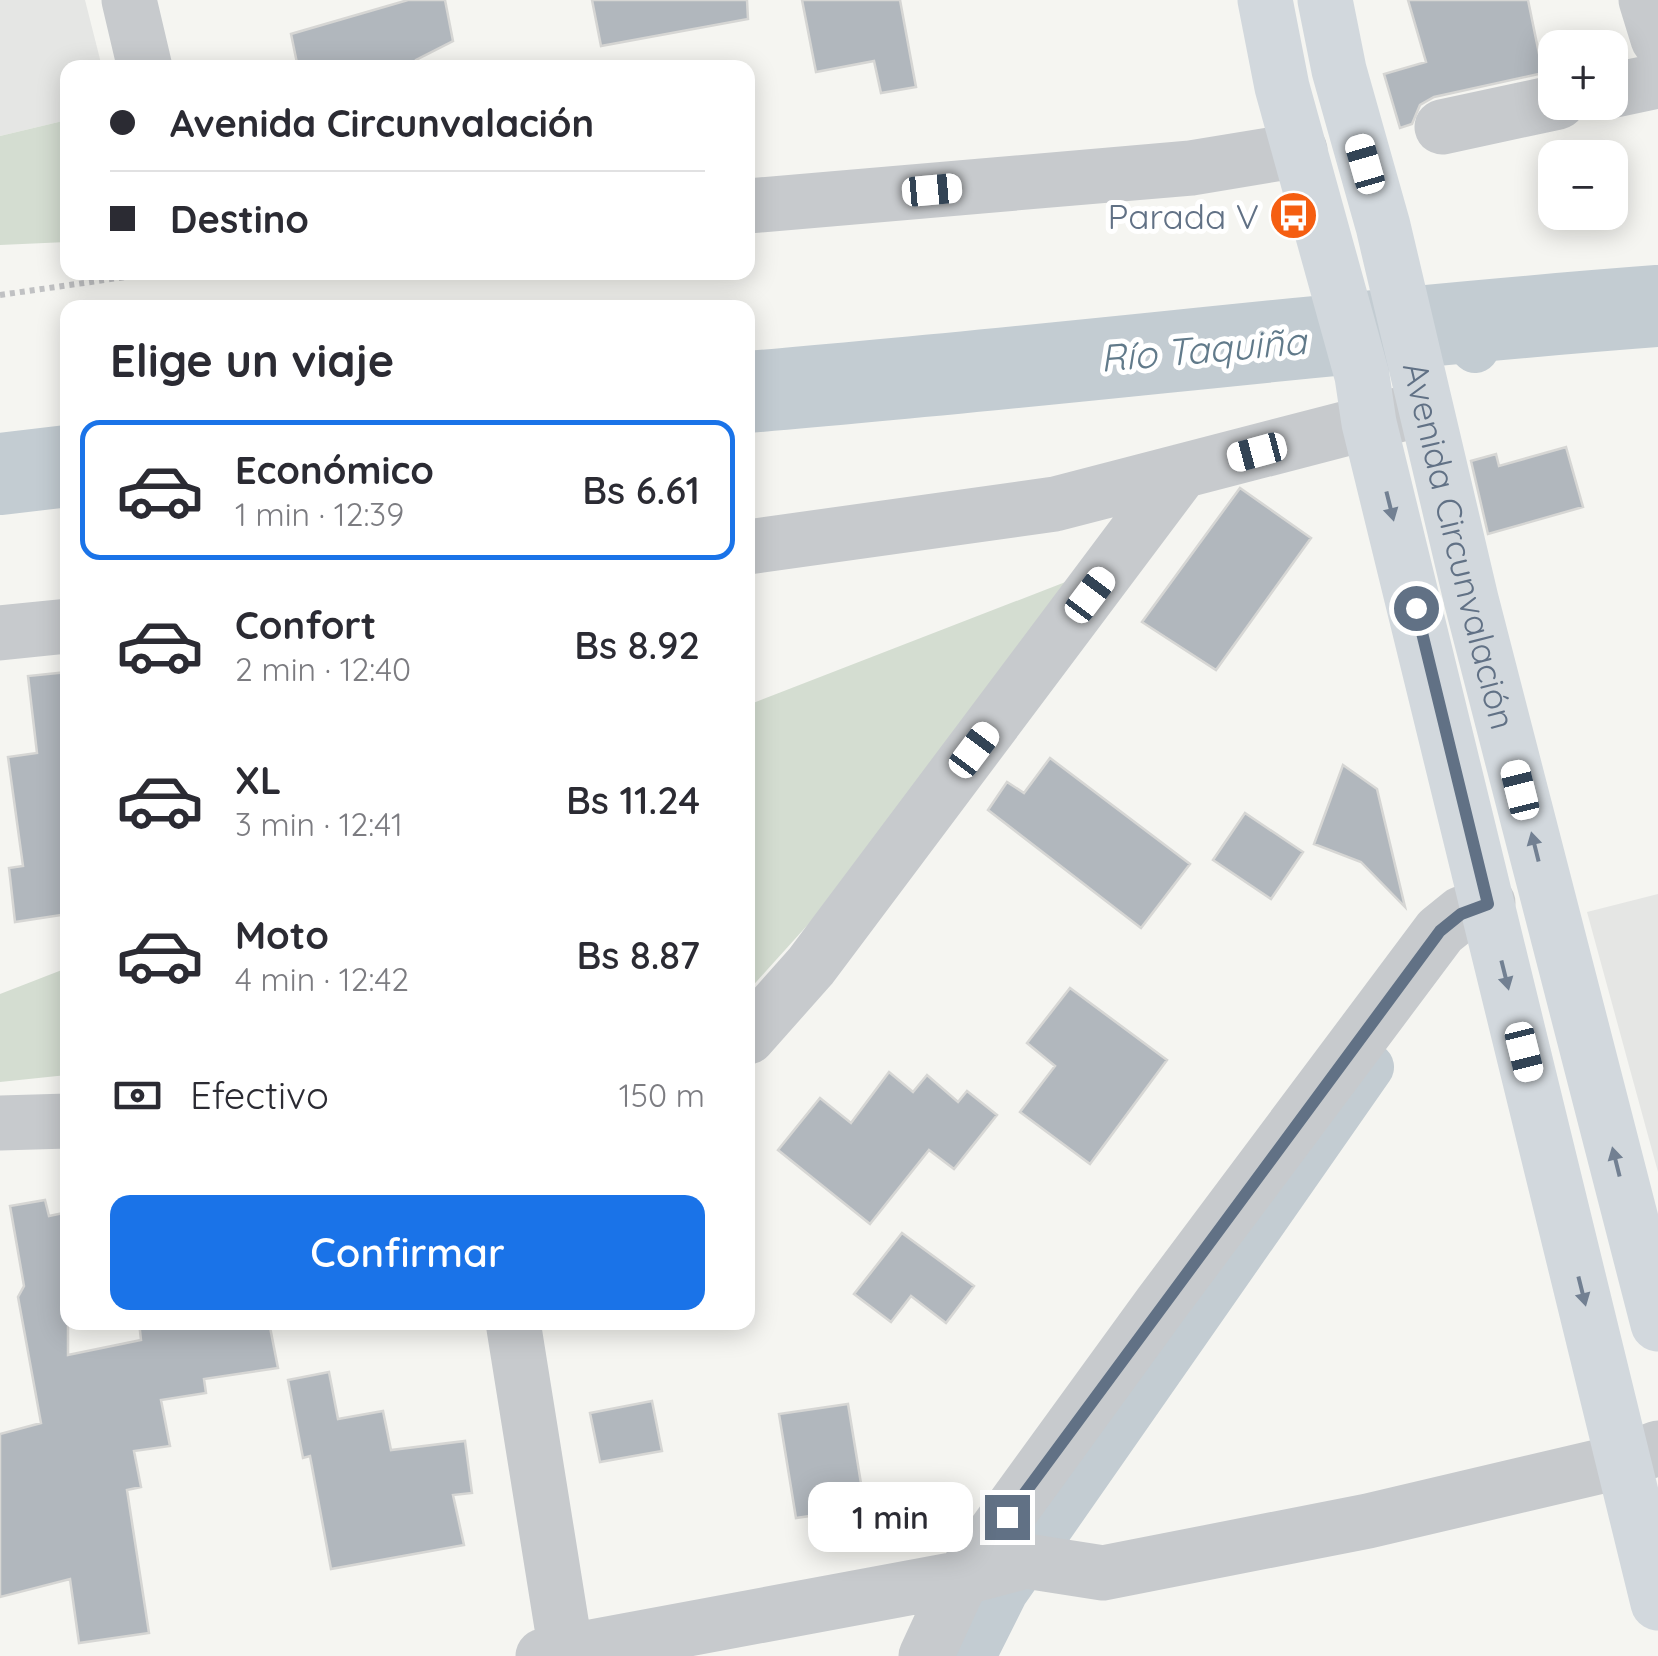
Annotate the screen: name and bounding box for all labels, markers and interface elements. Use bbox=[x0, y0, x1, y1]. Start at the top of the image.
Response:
map controls bbox=[1538, 30, 1628, 230]
button: + bbox=[1538, 30, 1628, 120]
text: Avenida Circunvalación bbox=[170, 99, 594, 147]
car bbox=[1342, 131, 1388, 197]
button: − bbox=[1538, 140, 1628, 230]
car bbox=[901, 172, 963, 208]
bus stop icon: Parada V bbox=[1268, 190, 1320, 242]
place label: Parada V bbox=[1108, 194, 1259, 238]
text: Destino bbox=[170, 195, 309, 243]
water label: Río Taquiña bbox=[1098, 316, 1310, 382]
text: Elige un viaje bbox=[110, 332, 394, 388]
street label: Avenida Circunvalación bbox=[1394, 357, 1526, 734]
car bbox=[1224, 430, 1290, 474]
icon: car bbox=[115, 445, 205, 535]
text: Económico bbox=[235, 446, 434, 494]
text: Bs 6.61 bbox=[582, 466, 700, 514]
one-way arrow bbox=[1383, 491, 1398, 522]
text: 1 min · 12:39 bbox=[235, 494, 404, 534]
car bbox=[1060, 562, 1120, 628]
route start bbox=[1394, 586, 1439, 631]
icon: car bbox=[115, 600, 205, 690]
text: Confort bbox=[235, 601, 376, 649]
text: Bs 8.92 bbox=[574, 621, 700, 669]
text: 2 min · 12:40 bbox=[235, 649, 411, 689]
car bbox=[944, 717, 1004, 783]
icon: car bbox=[115, 755, 205, 845]
text: XL bbox=[235, 756, 281, 804]
car bbox=[1498, 757, 1542, 823]
text: Bs 11.24 bbox=[566, 776, 700, 824]
text: 3 min · 12:41 bbox=[235, 804, 403, 844]
one-way arrow bbox=[1526, 831, 1542, 862]
icon: car bbox=[115, 910, 205, 1000]
text: Moto bbox=[235, 911, 329, 959]
text: Bs 8.87 bbox=[576, 931, 700, 979]
text: 4 min · 12:42 bbox=[235, 959, 409, 999]
one-way arrow bbox=[1498, 960, 1514, 991]
car bbox=[1502, 1019, 1546, 1085]
icon: cash bbox=[110, 1068, 165, 1123]
text: Efectivo bbox=[190, 1071, 329, 1119]
text: 150 m bbox=[619, 1075, 705, 1115]
one-way arrow bbox=[1608, 1146, 1623, 1177]
button: Confirmar bbox=[110, 1195, 705, 1310]
one-way arrow bbox=[1575, 1276, 1590, 1307]
callout: 1 min bbox=[807, 1482, 972, 1552]
route end bbox=[985, 1495, 1030, 1540]
text: 1 min bbox=[852, 1497, 929, 1537]

